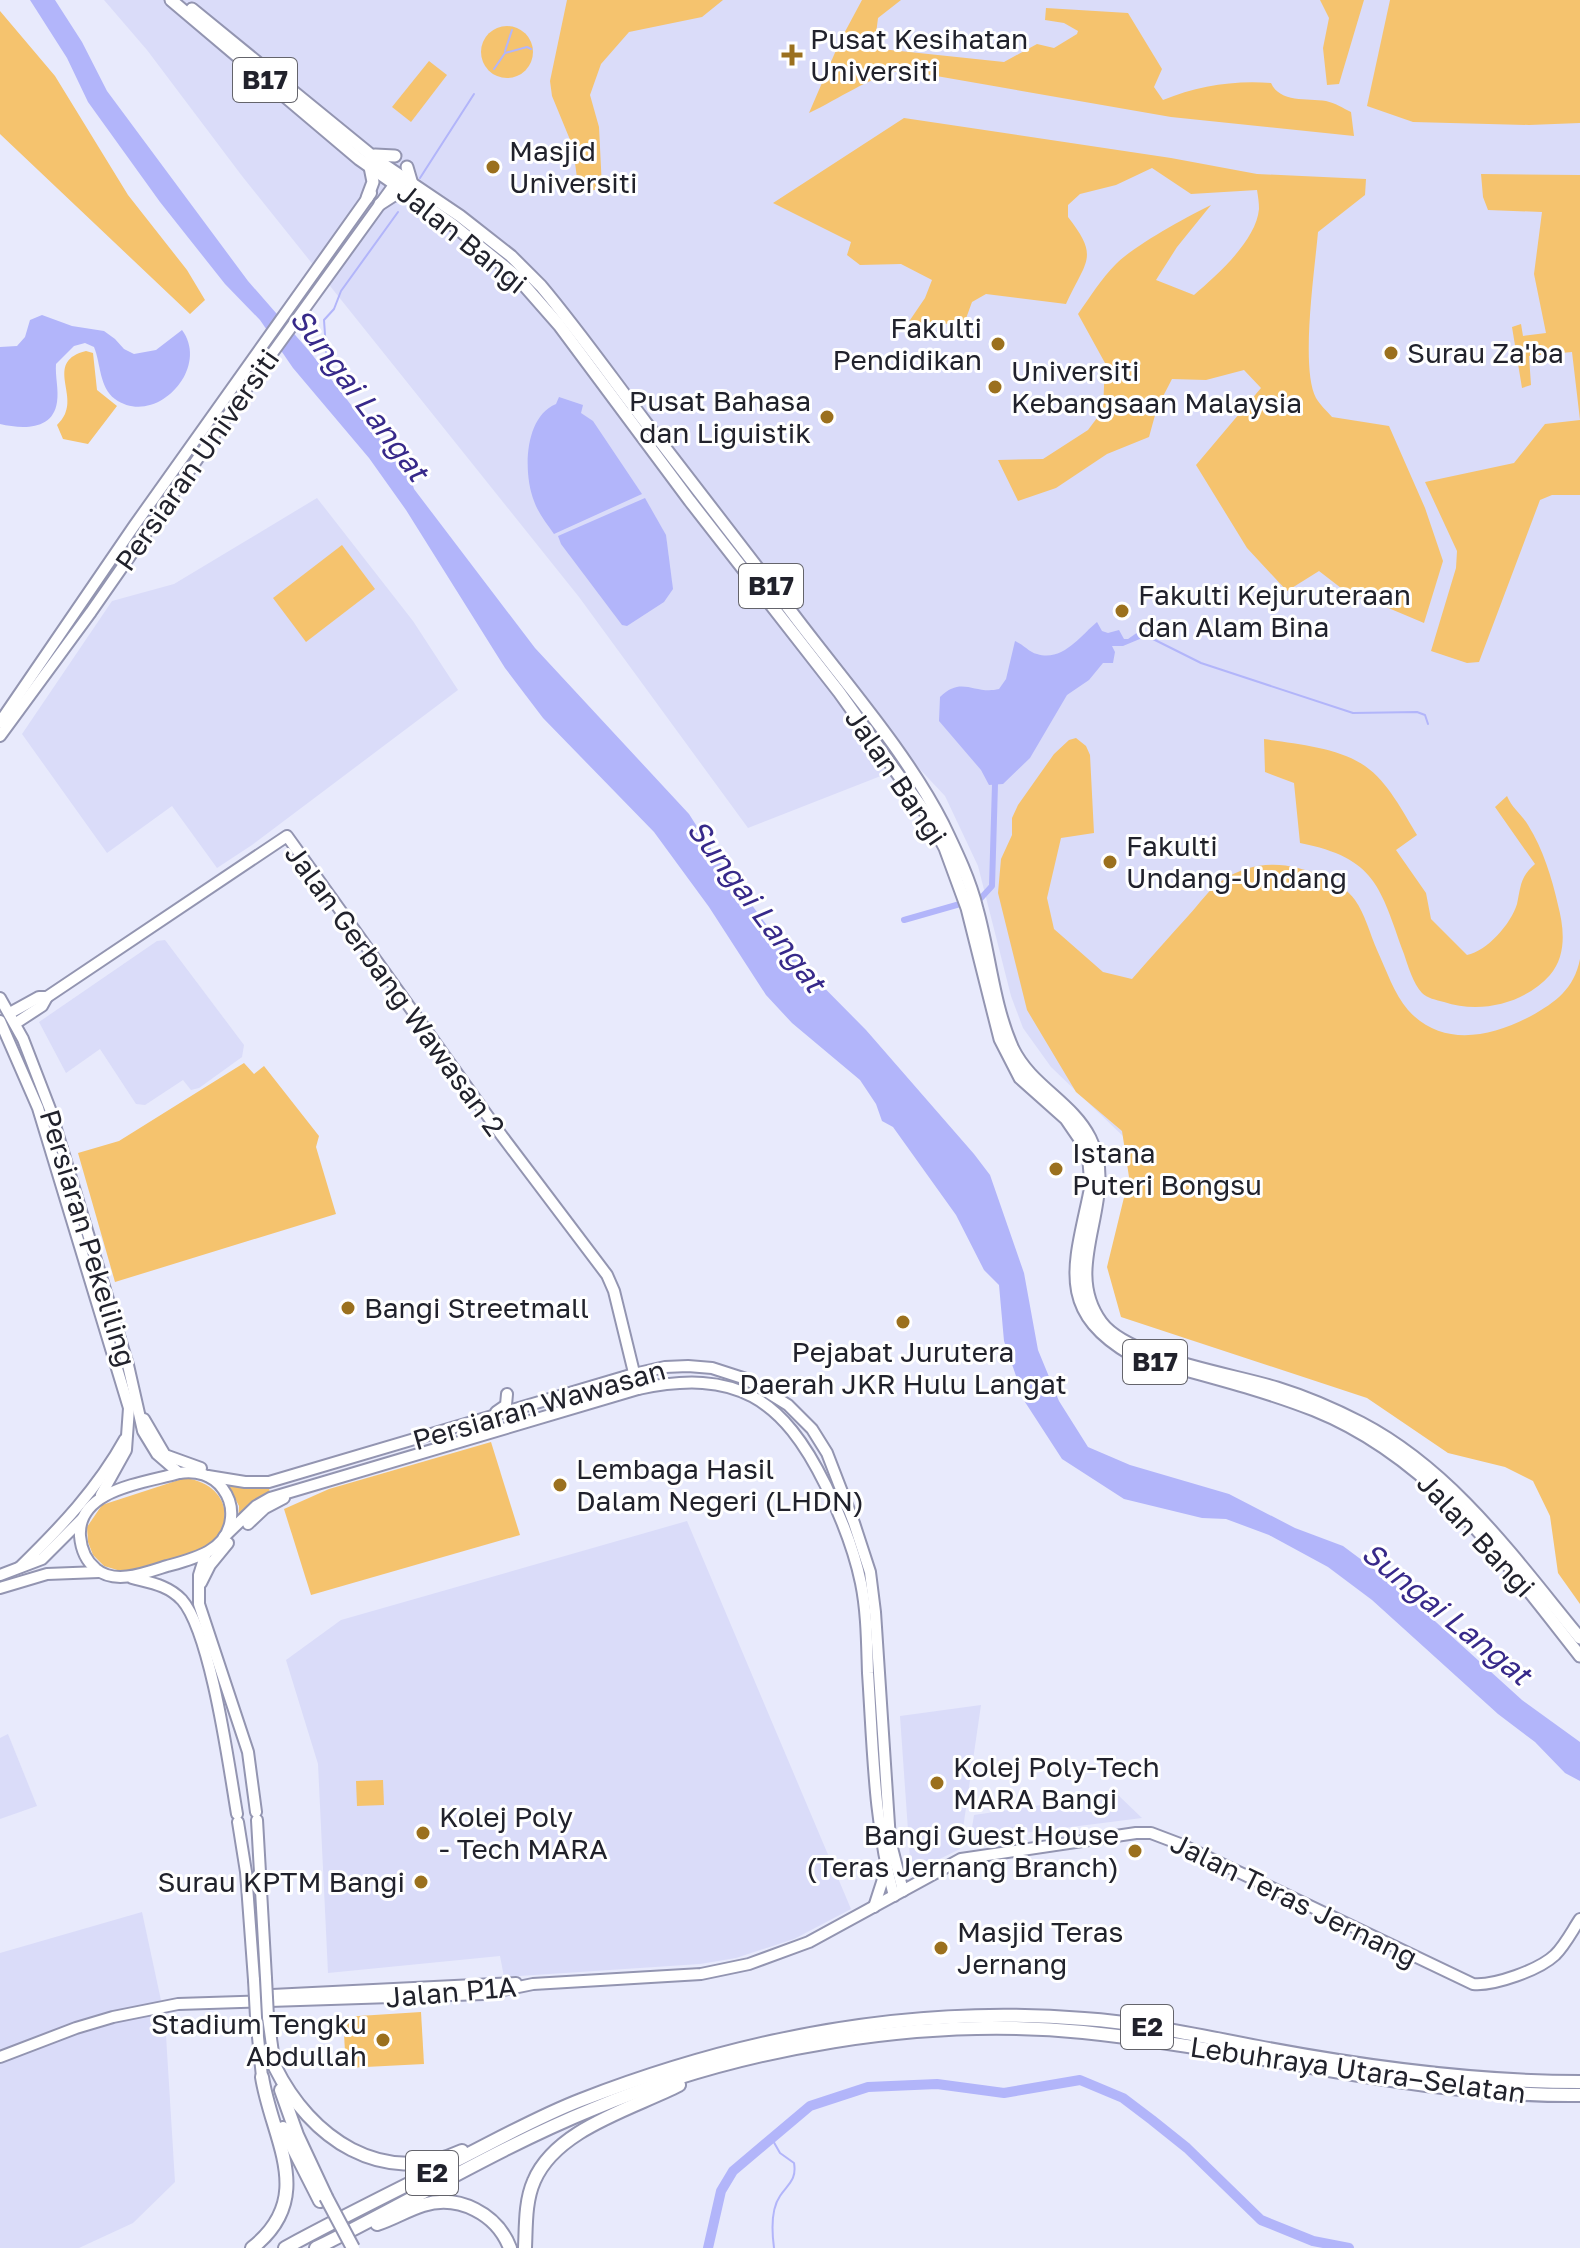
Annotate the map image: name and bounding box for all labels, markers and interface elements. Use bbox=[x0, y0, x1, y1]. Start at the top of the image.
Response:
place label: Pusat Kesihatan Universiti bbox=[810, 22, 1028, 87]
marker: Pusat Kesihatan Universiti bbox=[781, 44, 803, 66]
road number: B17 bbox=[233, 58, 297, 102]
place label: Masjid Universiti bbox=[509, 134, 638, 199]
marker: Masjid Universiti bbox=[484, 158, 502, 176]
street label: Jalan Bangi bbox=[391, 175, 534, 300]
water label: Sungai Langat bbox=[283, 301, 438, 490]
place label: Fakulti Pendidikan bbox=[832, 311, 982, 376]
marker: Fakulti Pendidikan bbox=[989, 335, 1007, 353]
place label: Surau Za'ba bbox=[1407, 336, 1564, 369]
street label: Persiaran Universiti bbox=[108, 343, 285, 577]
marker: Surau Za'ba bbox=[1382, 344, 1400, 362]
place label: Universiti Kebangsaan Malaysia bbox=[1011, 354, 1302, 419]
marker: Universiti Kebangsaan Malaysia bbox=[986, 378, 1004, 396]
place label: Pusat Bahasa dan Liguistik bbox=[629, 384, 811, 449]
marker: Pusat Bahasa dan Liguistik bbox=[818, 408, 836, 426]
road number: B17 bbox=[739, 564, 803, 608]
place label: Fakulti Kejuruteraan dan Alam Bina bbox=[1138, 578, 1411, 643]
marker: Fakulti Kejuruteraan dan Alam Bina bbox=[1113, 602, 1131, 620]
street label: Jalan Bangi bbox=[839, 702, 954, 851]
water label: Sungai Langat bbox=[680, 812, 835, 1001]
place label: Fakulti Undang-Undang bbox=[1126, 829, 1347, 894]
street label: Jalan Gerbang Wawasan 2 bbox=[279, 838, 512, 1142]
marker: Fakulti Undang-Undang bbox=[1101, 853, 1119, 871]
street label: Persiaran Pekeliling bbox=[34, 1105, 143, 1370]
place label: Istana Puteri Bongsu bbox=[1072, 1136, 1262, 1201]
marker: Istana Puteri Bongsu bbox=[1047, 1160, 1065, 1178]
place label: Bangi Streetmall bbox=[364, 1291, 589, 1324]
marker: Bangi Streetmall bbox=[339, 1299, 357, 1317]
marker: Pejabat Jurutera Daerah JKR Hulu Langat bbox=[894, 1313, 912, 1331]
place label: Pejabat Jurutera Daerah JKR Hulu Langat bbox=[739, 1335, 1067, 1400]
road number: B17 bbox=[1123, 1340, 1187, 1384]
street label: Persiaran Wawasan bbox=[409, 1353, 669, 1456]
place label: Lembaga Hasil Dalam Negeri (LHDN) bbox=[576, 1452, 864, 1517]
street label: Jalan Bangi bbox=[1411, 1466, 1542, 1603]
marker: Lembaga Hasil Dalam Negeri (LHDN) bbox=[551, 1476, 569, 1494]
water label: Sungai Langat bbox=[1355, 1534, 1541, 1694]
place label: Kolej Poly-Tech MARA Bangi bbox=[953, 1750, 1160, 1815]
marker: Kolej Poly-Tech MARA Bangi bbox=[928, 1774, 946, 1792]
place label: Kolej Poly - Tech MARA bbox=[439, 1800, 608, 1865]
place label: Bangi Guest House (Teras Jernang Branch) bbox=[806, 1818, 1119, 1883]
marker: Kolej Poly - Tech MARA bbox=[414, 1824, 432, 1842]
street label: Jalan Teras Jernang bbox=[1166, 1826, 1423, 1974]
marker: Bangi Guest House (Teras Jernang Branch) bbox=[1126, 1842, 1144, 1860]
place label: Surau KPTM Bangi bbox=[157, 1865, 405, 1898]
marker: Surau KPTM Bangi bbox=[412, 1873, 430, 1891]
place label: Masjid Teras Jernang bbox=[957, 1915, 1123, 1980]
marker: Masjid Teras Jernang bbox=[932, 1939, 950, 1957]
street label: Jalan P1A bbox=[384, 1969, 518, 2014]
road number: E2 bbox=[1121, 2005, 1173, 2049]
place label: Stadium Tengku Abdullah bbox=[151, 2007, 367, 2072]
street label: Lebuhraya Utara–Selatan bbox=[1188, 2030, 1528, 2109]
marker: Stadium Tengku Abdullah bbox=[374, 2031, 392, 2049]
road number: E2 bbox=[406, 2151, 458, 2195]

